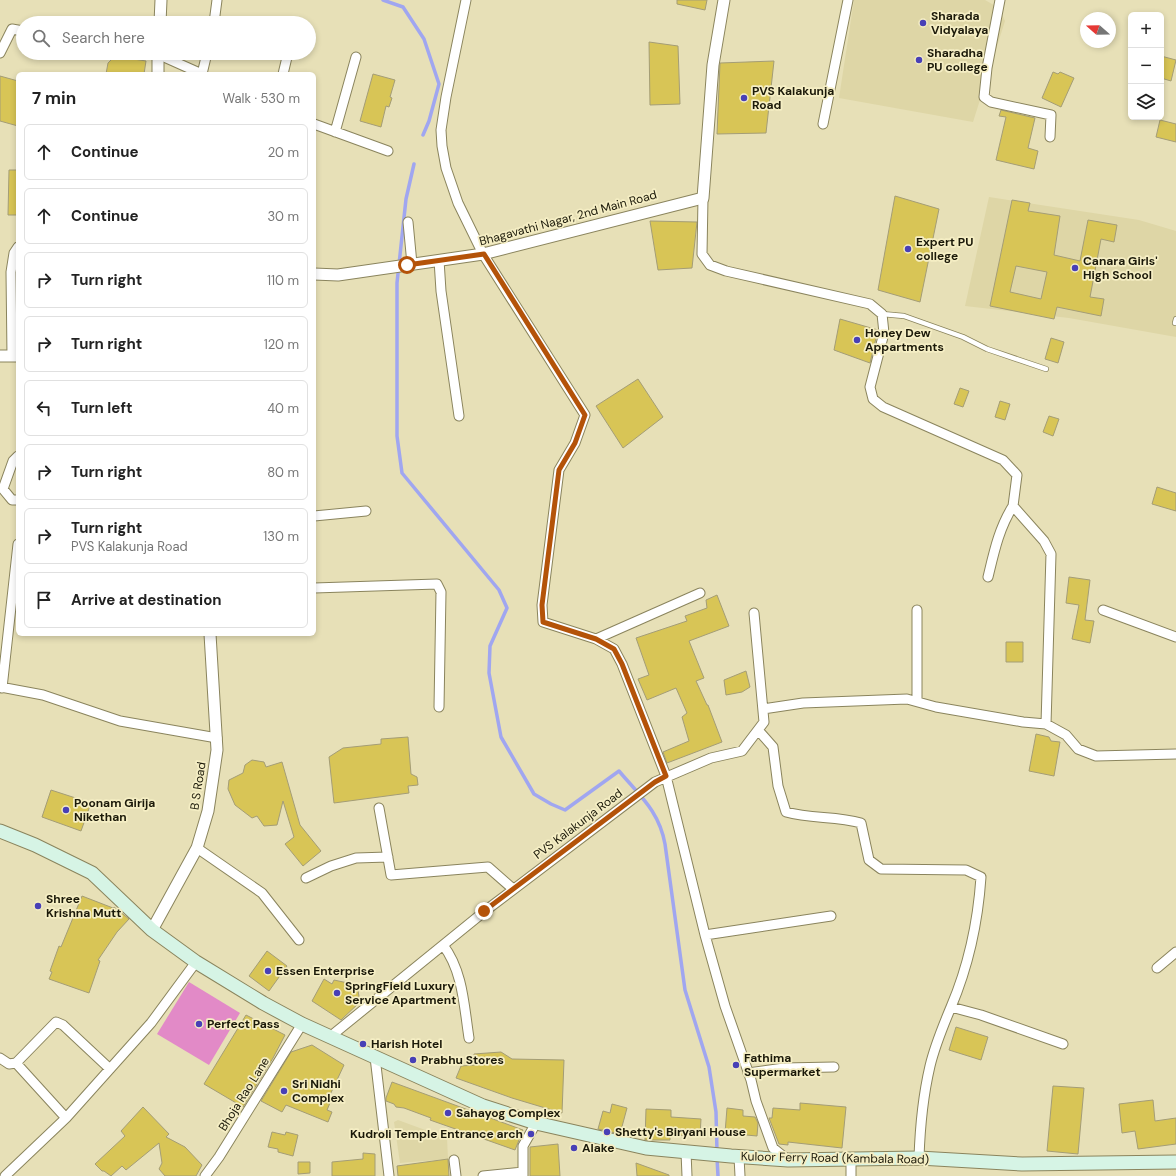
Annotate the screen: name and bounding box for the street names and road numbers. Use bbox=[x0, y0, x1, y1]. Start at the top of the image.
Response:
street label: Bhagavathi Nagar, 2nd Main Road bbox=[477, 187, 659, 249]
street label: B S Road bbox=[186, 761, 210, 811]
street label: PVS Kalakunja Road bbox=[530, 785, 626, 863]
street label: Bhoja Rao Lane bbox=[215, 1054, 273, 1134]
street label: Kuloor Ferry Road (Kambala Road) bbox=[741, 1148, 929, 1168]

